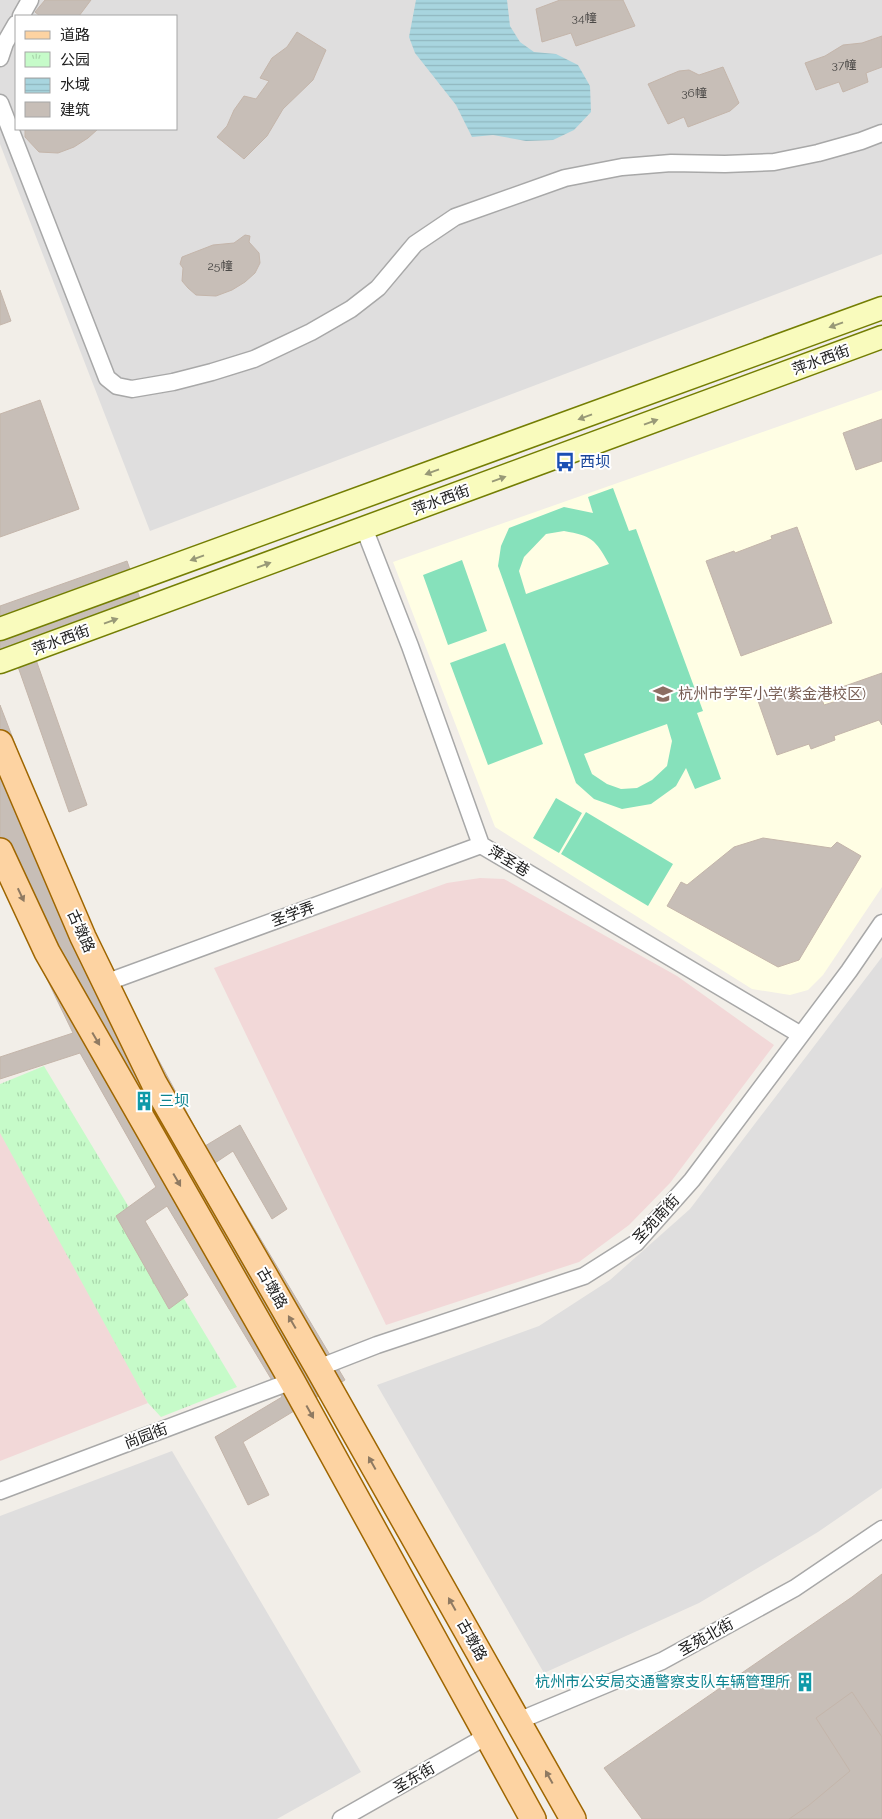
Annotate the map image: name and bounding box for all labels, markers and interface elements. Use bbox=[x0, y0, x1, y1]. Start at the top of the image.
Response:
house number: 34幢 bbox=[572, 11, 596, 25]
legend bbox=[15, 15, 178, 130]
text: 道路 bbox=[60, 26, 90, 44]
text: 公园 bbox=[60, 51, 90, 69]
house number: 37幢 bbox=[832, 58, 856, 72]
text: 水域 bbox=[60, 76, 90, 94]
house number: 36幢 bbox=[681, 86, 707, 100]
text: 建筑 bbox=[60, 101, 90, 119]
house number: 25幢 bbox=[208, 259, 232, 273]
one-way arrow bbox=[829, 322, 844, 329]
street label: 萍水西街 bbox=[790, 341, 852, 379]
one-way arrow bbox=[577, 413, 592, 421]
one-way arrow bbox=[644, 418, 658, 426]
bus stop icon: 西坝 bbox=[554, 451, 576, 473]
place label: 西坝 bbox=[580, 453, 610, 471]
one-way arrow bbox=[425, 469, 440, 476]
one-way arrow bbox=[491, 475, 506, 482]
street label: 萍水西街 bbox=[410, 481, 472, 519]
one-way arrow bbox=[190, 555, 205, 562]
one-way arrow bbox=[257, 561, 272, 569]
one-way arrow bbox=[104, 617, 119, 624]
street label: 萍水西街 bbox=[30, 621, 92, 659]
school or university icon: 杭州市学军小学(紫金港校区) bbox=[652, 683, 674, 705]
place label: 杭州市学军小学(紫金港校区) bbox=[678, 685, 866, 703]
street label: 萍圣巷 bbox=[485, 842, 533, 880]
one-way arrow bbox=[17, 888, 25, 902]
street label: 圣学弄 bbox=[269, 898, 317, 930]
street label: 古墩路 bbox=[64, 907, 98, 955]
one-way arrow bbox=[92, 1032, 101, 1045]
building icon: 三坝 bbox=[133, 1090, 155, 1112]
place label: 三坝 bbox=[159, 1092, 189, 1110]
one-way arrow bbox=[172, 1173, 181, 1187]
street label: 圣苑南街 bbox=[629, 1191, 683, 1247]
street label: 古墩路 bbox=[253, 1264, 291, 1312]
one-way arrow bbox=[287, 1315, 296, 1328]
one-way arrow bbox=[305, 1406, 314, 1419]
street label: 尚园街 bbox=[122, 1420, 170, 1452]
one-way arrow bbox=[368, 1455, 376, 1470]
one-way arrow bbox=[448, 1597, 456, 1612]
street label: 圣苑北街 bbox=[675, 1615, 737, 1659]
street label: 古墩路 bbox=[453, 1616, 491, 1664]
building icon: 杭州市公安局交通警察支队车辆管理所 bbox=[794, 1671, 816, 1693]
place label: 杭州市公安局交通警察支队车辆管理所 bbox=[535, 1673, 790, 1691]
street label: 圣东街 bbox=[390, 1759, 438, 1797]
one-way arrow bbox=[544, 1770, 553, 1783]

